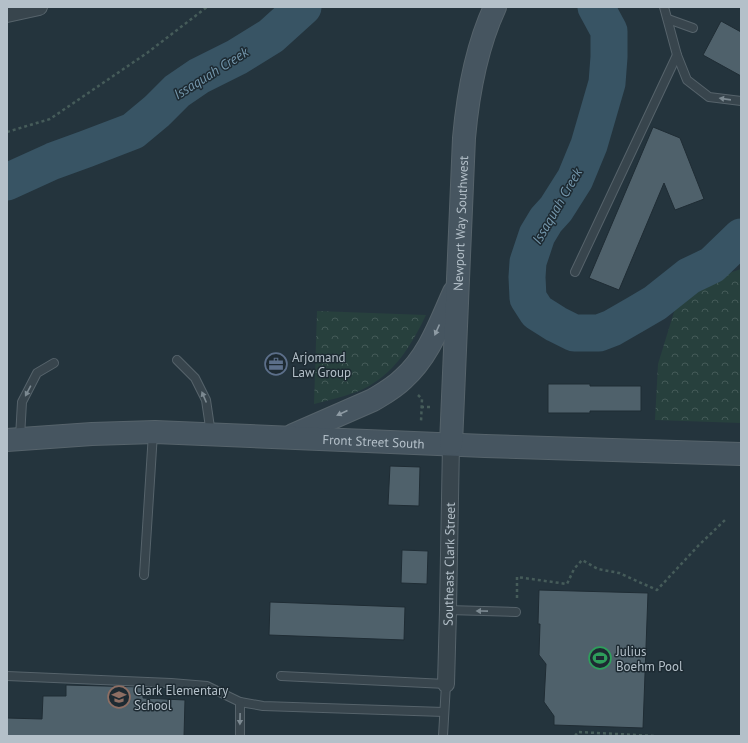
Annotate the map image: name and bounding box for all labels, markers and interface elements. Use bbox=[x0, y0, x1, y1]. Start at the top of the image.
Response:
water label: Issaquah Creek bbox=[170, 42, 252, 103]
one-way arrow bbox=[719, 96, 731, 102]
street label: Newport Way Southwest bbox=[449, 155, 472, 291]
water label: Issaquah Creek bbox=[528, 164, 586, 247]
one-way arrow bbox=[434, 325, 440, 336]
place label: Arjomand Law Group bbox=[292, 349, 351, 381]
office icon: Arjomand Law Group bbox=[263, 351, 289, 377]
one-way arrow bbox=[25, 385, 31, 396]
one-way arrow bbox=[200, 390, 206, 402]
one-way arrow bbox=[336, 411, 348, 417]
street label: Front Street South bbox=[322, 431, 425, 452]
street label: Southeast Clark Street bbox=[439, 502, 458, 626]
one-way arrow bbox=[475, 608, 488, 614]
place label: Julius Boehm Pool bbox=[615, 643, 683, 675]
sports icon: Julius Boehm Pool bbox=[587, 645, 613, 671]
place label: Clark Elementary School bbox=[134, 682, 228, 714]
school or university icon: Clark Elementary School bbox=[106, 684, 132, 710]
one-way arrow bbox=[237, 713, 243, 726]

